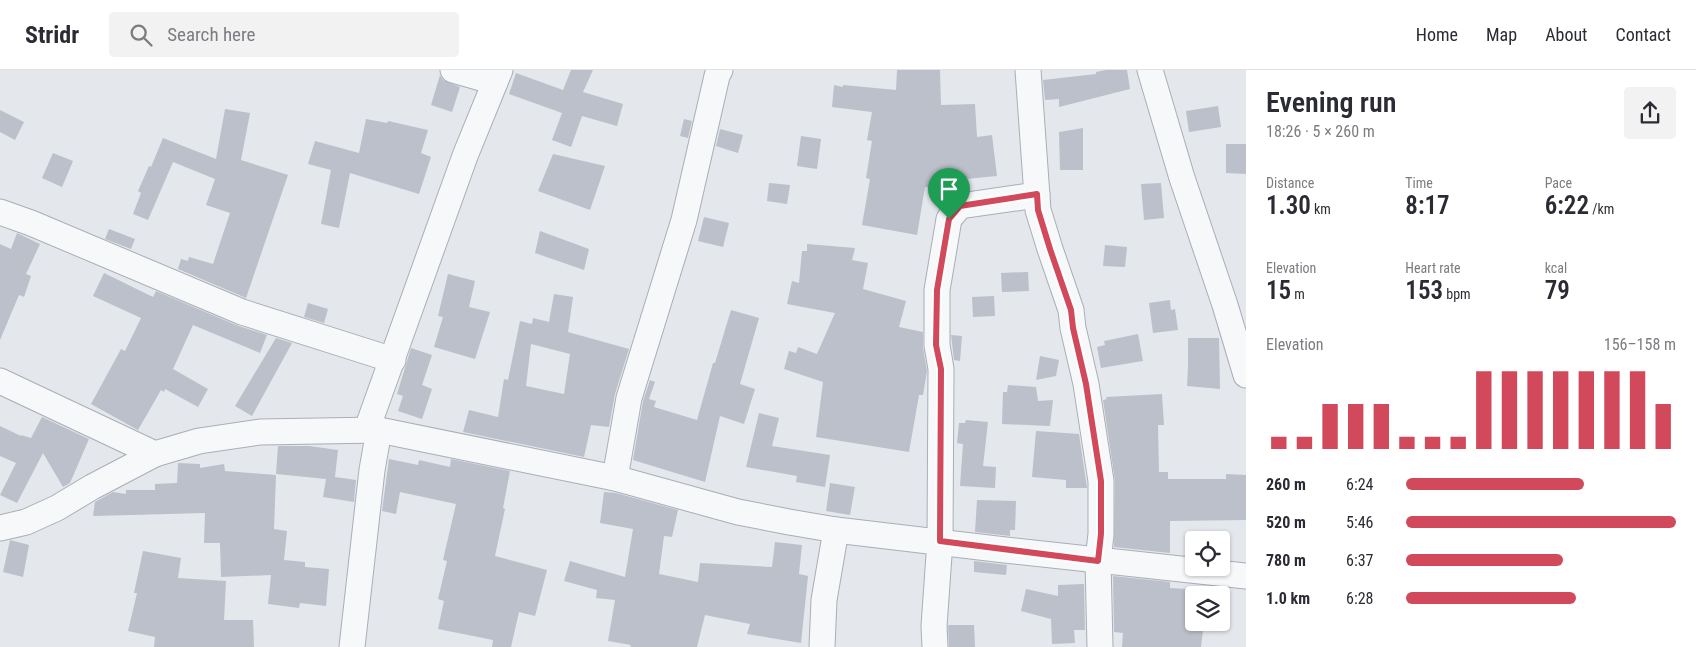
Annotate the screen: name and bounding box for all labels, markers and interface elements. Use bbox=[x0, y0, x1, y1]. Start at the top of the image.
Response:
search box bbox=[109, 12, 459, 57]
text: Stridr bbox=[25, 21, 79, 49]
icon: search bbox=[127, 21, 155, 49]
text: Search here bbox=[167, 23, 256, 46]
text: Home bbox=[1416, 24, 1458, 45]
text: Map bbox=[1486, 24, 1517, 45]
text: About bbox=[1545, 24, 1587, 45]
text: Contact bbox=[1615, 24, 1671, 45]
text: Evening run bbox=[1266, 86, 1396, 119]
button: share bbox=[1624, 87, 1676, 139]
text: 18:26 · 5 × 260 m bbox=[1266, 122, 1375, 141]
pin bbox=[928, 168, 970, 219]
icon: arrive bbox=[935, 175, 963, 203]
text: Distance bbox=[1266, 175, 1314, 191]
text: Time bbox=[1405, 175, 1433, 191]
text: Pace bbox=[1545, 175, 1572, 191]
text: 1.30 bbox=[1266, 191, 1311, 220]
text: 8:17 bbox=[1405, 191, 1450, 220]
text: 6:22 bbox=[1545, 191, 1589, 220]
text: km bbox=[1311, 201, 1331, 217]
text: /km bbox=[1589, 201, 1614, 217]
text: Elevation bbox=[1266, 260, 1316, 276]
text: Heart rate bbox=[1405, 260, 1461, 276]
text: kcal bbox=[1545, 260, 1567, 276]
text: 15 bbox=[1266, 276, 1291, 305]
text: 153 bbox=[1405, 276, 1443, 305]
text: 79 bbox=[1545, 276, 1570, 305]
text: m bbox=[1291, 286, 1305, 302]
text: bpm bbox=[1443, 286, 1471, 302]
text: Elevation bbox=[1266, 335, 1324, 354]
text: 156–158 m bbox=[1604, 335, 1676, 354]
text: 260 m bbox=[1266, 475, 1306, 494]
text: 6:24 bbox=[1346, 475, 1373, 494]
text: 520 m bbox=[1266, 513, 1306, 532]
text: 5:46 bbox=[1346, 513, 1373, 532]
map controls bbox=[1185, 531, 1230, 631]
button: locate bbox=[1185, 531, 1230, 576]
text: 780 m bbox=[1266, 551, 1306, 570]
text: 6:37 bbox=[1346, 551, 1373, 570]
button: layers bbox=[1185, 586, 1230, 631]
text: 1.0 km bbox=[1266, 589, 1310, 608]
text: 6:28 bbox=[1346, 589, 1373, 608]

